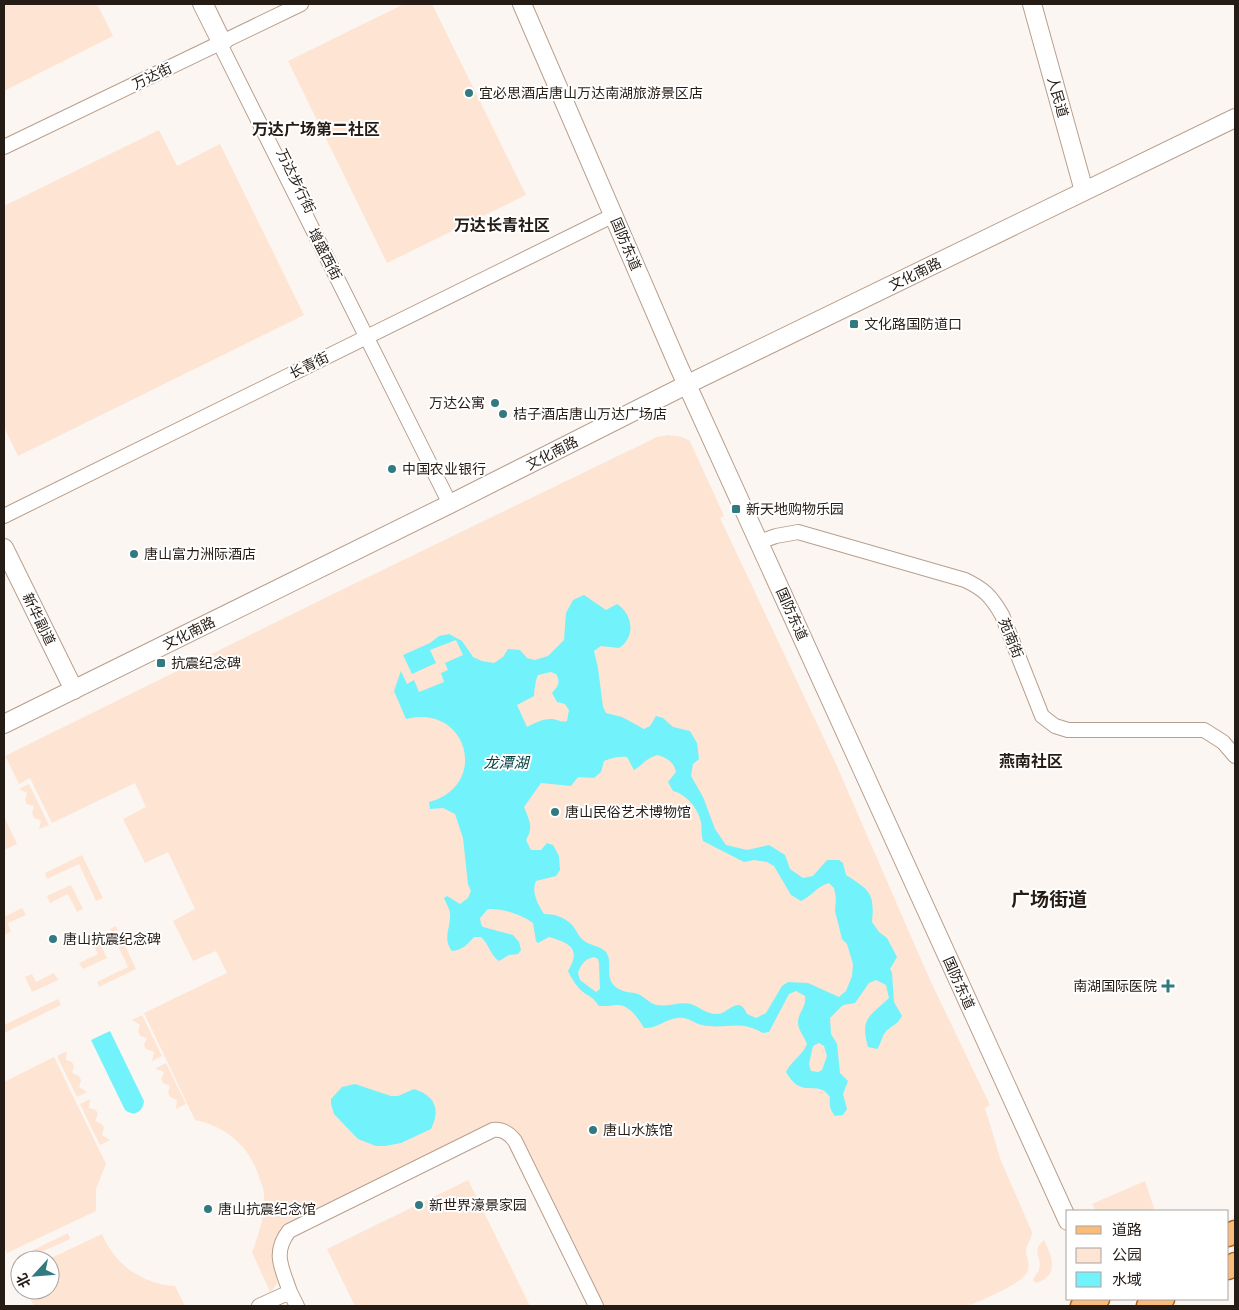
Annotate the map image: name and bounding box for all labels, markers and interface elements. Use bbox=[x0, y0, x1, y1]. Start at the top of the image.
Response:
street label: 万达街 bbox=[129, 59, 175, 93]
street label: 人民道 bbox=[1044, 74, 1072, 120]
place label: 宜必思酒店唐山万达南湖旅游景区店 bbox=[479, 84, 703, 102]
marker: 宜必思酒店唐山万达南湖旅游景区店 bbox=[463, 87, 475, 99]
district label: 万达广场第二社区 bbox=[252, 119, 380, 139]
street label: 万达步行街 bbox=[273, 146, 319, 216]
district label: 万达长青社区 bbox=[454, 215, 550, 235]
street label: 国防东道 bbox=[607, 215, 645, 273]
street label: 增盛西街 bbox=[304, 225, 346, 283]
street label: 文化南路 bbox=[886, 254, 944, 294]
place label: 文化路国防道口 bbox=[864, 315, 962, 333]
marker: 文化路国防道口 bbox=[848, 318, 860, 330]
street label: 长青街 bbox=[286, 348, 332, 382]
place label: 万达公寓 bbox=[429, 394, 485, 412]
marker: 万达公寓 bbox=[489, 397, 501, 409]
place label: 桔子酒店唐山万达广场店 bbox=[513, 405, 667, 423]
marker: 桔子酒店唐山万达广场店 bbox=[497, 408, 509, 420]
street label: 文化南路 bbox=[523, 432, 581, 474]
place label: 中国农业银行 bbox=[402, 460, 486, 478]
marker: 中国农业银行 bbox=[386, 463, 398, 475]
place label: 新天地购物乐园 bbox=[746, 500, 844, 518]
marker: 新天地购物乐园 bbox=[730, 503, 742, 515]
place label: 唐山富力洲际酒店 bbox=[144, 545, 256, 563]
marker: 唐山富力洲际酒店 bbox=[128, 548, 140, 560]
street label: 国防东道 bbox=[772, 585, 812, 643]
street label: 新华副道 bbox=[19, 590, 59, 648]
street label: 文化南路 bbox=[160, 613, 218, 653]
street label: 苑南街 bbox=[995, 615, 1027, 661]
place label: 抗震纪念碑 bbox=[171, 654, 241, 672]
marker: 抗震纪念碑 bbox=[155, 657, 167, 669]
district label: 燕南社区 bbox=[999, 751, 1063, 771]
water label: 龙潭湖 bbox=[483, 753, 530, 772]
place label: 唐山民俗艺术博物馆 bbox=[565, 803, 691, 821]
marker: 唐山民俗艺术博物馆 bbox=[549, 806, 561, 818]
district label: 广场街道 bbox=[1011, 887, 1087, 911]
place label: 唐山抗震纪念碑 bbox=[63, 930, 161, 948]
marker: 唐山抗震纪念碑 bbox=[47, 933, 59, 945]
street label: 国防东道 bbox=[939, 954, 979, 1012]
place label: 南湖国际医院 bbox=[1073, 977, 1157, 995]
marker: 南湖国际医院 bbox=[1161, 979, 1175, 993]
place label: 唐山水族馆 bbox=[603, 1121, 673, 1139]
marker: 唐山水族馆 bbox=[587, 1124, 599, 1136]
place label: 新世界濠景家园 bbox=[429, 1196, 527, 1214]
marker: 新世界濠景家园 bbox=[413, 1199, 425, 1211]
place label: 唐山抗震纪念馆 bbox=[218, 1200, 316, 1218]
marker: 唐山抗震纪念馆 bbox=[202, 1203, 214, 1215]
legend bbox=[1066, 1210, 1229, 1300]
text: 道路 bbox=[1112, 1220, 1142, 1239]
text: 公园 bbox=[1112, 1245, 1142, 1264]
north arrow bbox=[10, 1250, 60, 1300]
text: 北 bbox=[12, 1270, 34, 1291]
text: 水域 bbox=[1112, 1270, 1142, 1289]

